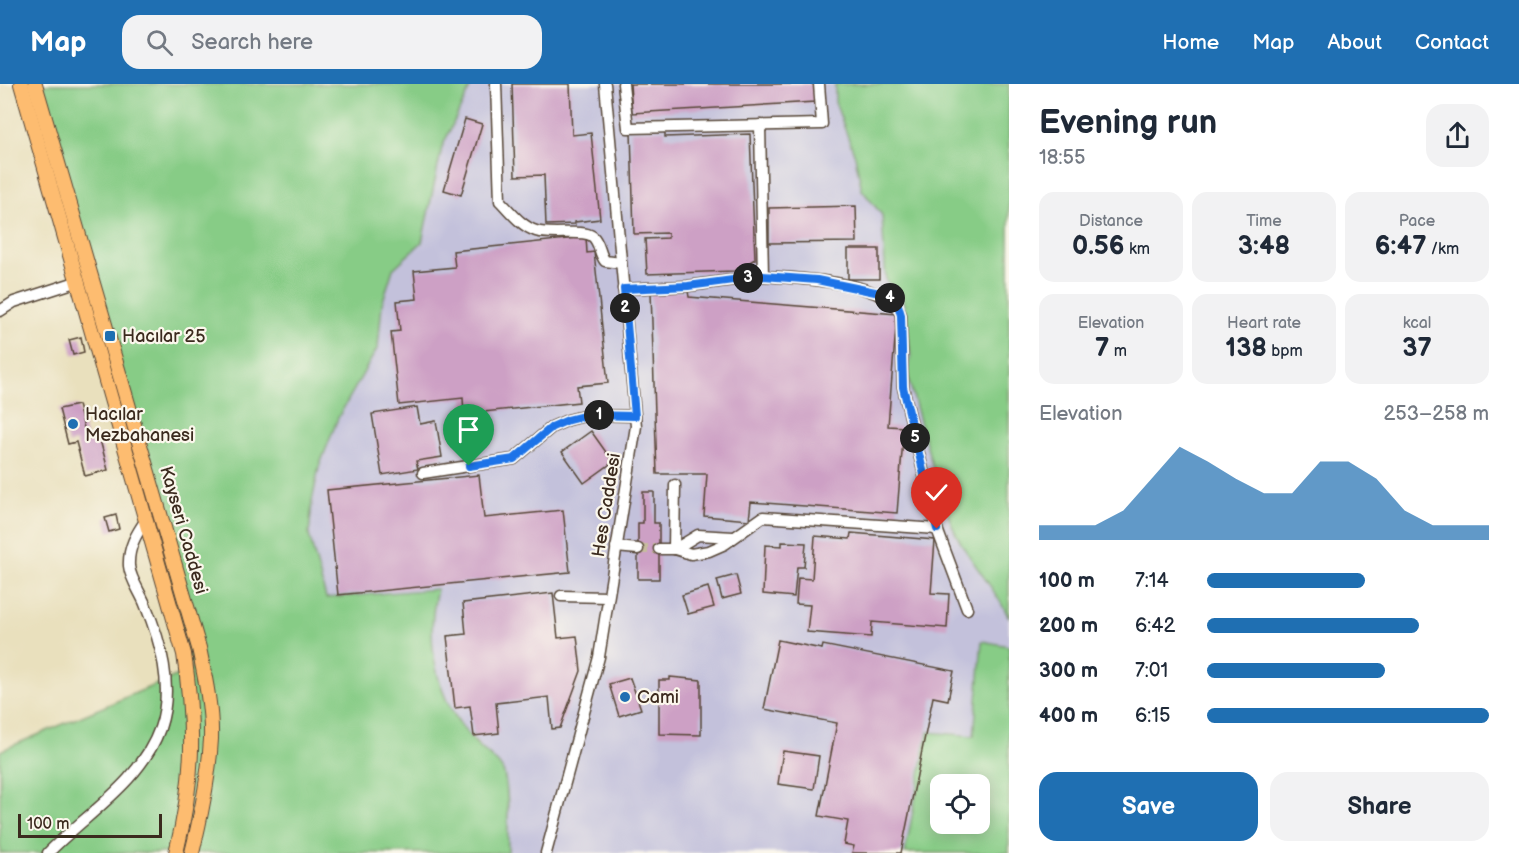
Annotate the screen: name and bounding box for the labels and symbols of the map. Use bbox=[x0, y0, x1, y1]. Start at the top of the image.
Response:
pin: 3 bbox=[733, 263, 763, 293]
pin: 4 bbox=[875, 283, 905, 313]
pin: 2 bbox=[610, 293, 640, 323]
place label: Hacılar 25 bbox=[122, 326, 206, 347]
marker: Hacılar 25 bbox=[103, 329, 117, 343]
pin: 1 bbox=[584, 400, 614, 430]
place label: Hacılar Mezbahanesi bbox=[85, 404, 194, 446]
pin bbox=[443, 404, 494, 466]
marker: Hacılar Mezbahanesi bbox=[66, 417, 80, 431]
pin: 5 bbox=[900, 423, 930, 453]
street label: Hes Caddesi bbox=[588, 452, 625, 559]
street label: Kayseri Caddesi bbox=[155, 464, 212, 597]
pin bbox=[911, 467, 962, 529]
place label: Cami bbox=[637, 687, 679, 708]
marker: Cami bbox=[618, 690, 632, 704]
scale bar bbox=[18, 811, 162, 838]

